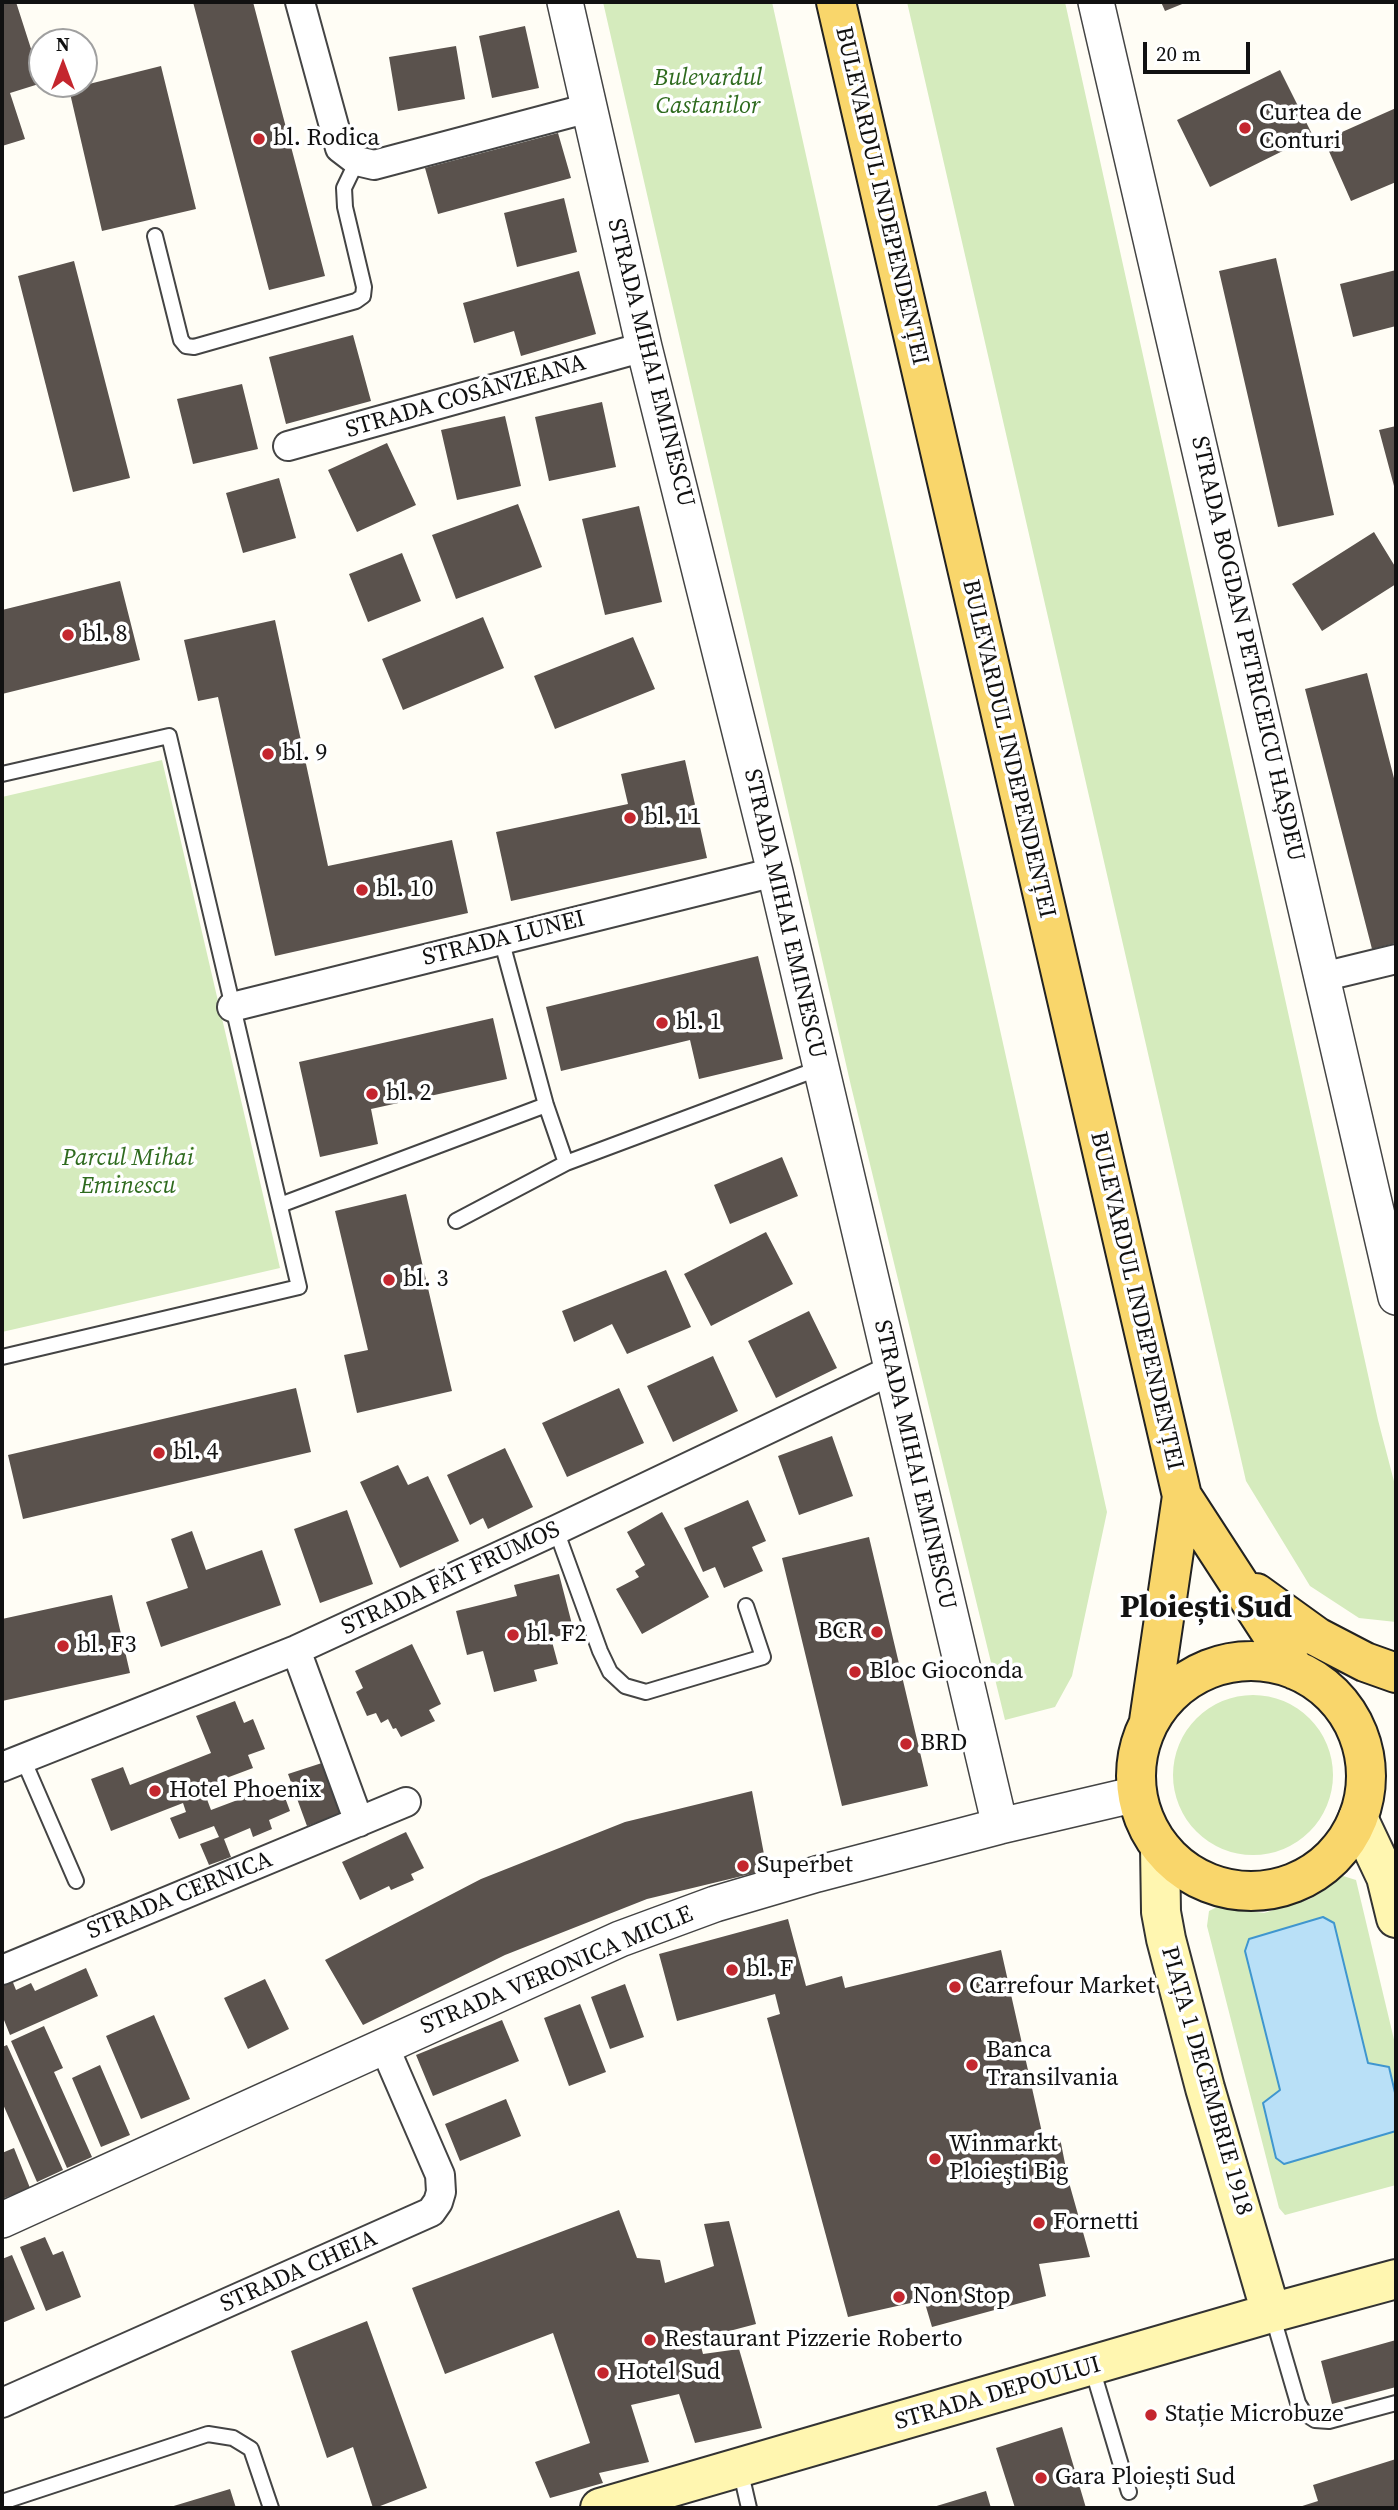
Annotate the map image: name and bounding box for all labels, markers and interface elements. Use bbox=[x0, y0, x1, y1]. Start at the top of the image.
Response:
street label: BULEVARDUL INDEPENDENȚEI bbox=[828, 24, 934, 368]
north arrow bbox=[28, 28, 98, 98]
scale bar bbox=[1146, 28, 1253, 72]
text: N bbox=[56, 31, 70, 57]
text: 20 m bbox=[1156, 39, 1201, 68]
park label: Bulevardul Castanilor bbox=[654, 65, 762, 121]
place label: Curtea de Conturi bbox=[1259, 100, 1362, 156]
marker: Curtea de Conturi bbox=[1237, 120, 1253, 136]
place label: bl. Rodica bbox=[273, 125, 380, 153]
marker: bl. Rodica bbox=[251, 131, 267, 147]
street label: STRADA MIHAI EMINESCU bbox=[600, 216, 700, 510]
street label: STRADA COSÂNZEANA bbox=[343, 349, 589, 445]
street label: STRADA BOGDAN PETRICEICU HAȘDEU bbox=[1184, 434, 1310, 864]
street label: BULEVARDUL INDEPENDENȚEI bbox=[955, 577, 1061, 921]
place label: bl. 8 bbox=[82, 621, 128, 649]
marker: bl. 8 bbox=[60, 627, 76, 643]
place label: bl. 9 bbox=[282, 740, 328, 768]
marker: bl. 9 bbox=[260, 746, 276, 762]
street label: STRADA MIHAI EMINESCU bbox=[737, 766, 831, 1062]
place label: bl. 11 bbox=[644, 804, 702, 832]
marker: bl. 11 bbox=[622, 810, 638, 826]
place label: bl. 10 bbox=[376, 876, 434, 904]
marker: bl. 10 bbox=[354, 882, 370, 898]
street label: STRADA LUNEI bbox=[420, 905, 588, 973]
place label: bl. 1 bbox=[676, 1009, 722, 1037]
marker: bl. 1 bbox=[654, 1015, 670, 1031]
place label: bl. 2 bbox=[386, 1080, 432, 1108]
marker: bl. 2 bbox=[364, 1086, 380, 1102]
street label: BULEVARDUL INDEPENDENȚEI bbox=[1083, 1129, 1189, 1473]
park label: Parcul Mihai Eminescu bbox=[62, 1145, 194, 1201]
place label: bl. 3 bbox=[403, 1266, 449, 1294]
marker: bl. 3 bbox=[381, 1272, 397, 1288]
street label: STRADA MIHAI EMINESCU bbox=[867, 1317, 961, 1613]
place label: bl. 4 bbox=[173, 1439, 219, 1467]
marker: bl. 4 bbox=[151, 1445, 167, 1461]
street label: STRADA FĂT FRUMOS bbox=[337, 1516, 565, 1642]
district label: Ploiești Sud bbox=[1120, 1590, 1292, 1628]
place label: BCR bbox=[817, 1618, 863, 1646]
place label: bl. F2 bbox=[527, 1621, 586, 1649]
marker: BCR bbox=[869, 1624, 885, 1640]
marker: bl. F2 bbox=[505, 1627, 521, 1643]
place label: bl. F3 bbox=[77, 1632, 136, 1660]
marker: bl. F3 bbox=[55, 1638, 71, 1654]
place label: Bloc Gioconda bbox=[869, 1658, 1023, 1686]
marker: Bloc Gioconda bbox=[847, 1664, 863, 1680]
place label: BRD bbox=[920, 1730, 967, 1758]
marker: BRD bbox=[898, 1736, 914, 1752]
place label: Hotel Phoenix bbox=[169, 1777, 321, 1805]
marker: Hotel Phoenix bbox=[147, 1783, 163, 1799]
street label: STRADA CERNICA bbox=[83, 1846, 277, 1946]
place label: Superbet bbox=[757, 1852, 853, 1880]
marker: Superbet bbox=[735, 1858, 751, 1874]
street label: STRADA VERONICA MICLE bbox=[416, 1900, 698, 2042]
street label: PIAȚA 1 DECEMBRIE 1918 bbox=[1154, 1943, 1258, 2219]
place label: bl. F bbox=[746, 1956, 793, 1984]
marker: bl. F bbox=[724, 1962, 740, 1978]
place label: Carrefour Market bbox=[969, 1973, 1155, 2001]
marker: Carrefour Market bbox=[947, 1979, 963, 1995]
place label: Banca Transilvania bbox=[986, 2037, 1119, 2093]
marker: Banca Transilvania bbox=[964, 2057, 980, 2073]
place label: Winmarkt Ploieşti Big bbox=[949, 2131, 1068, 2187]
marker: Winmarkt Ploieşti Big bbox=[927, 2151, 943, 2167]
place label: Fornetti bbox=[1053, 2209, 1139, 2237]
marker: Fornetti bbox=[1031, 2215, 1047, 2231]
street label: STRADA CHEIA bbox=[216, 2225, 382, 2319]
place label: Non Stop bbox=[913, 2283, 1010, 2311]
marker: Non Stop bbox=[891, 2289, 907, 2305]
place label: Restaurant Pizzerie Roberto bbox=[664, 2326, 963, 2354]
marker: Restaurant Pizzerie Roberto bbox=[642, 2332, 658, 2348]
street label: STRADA DEPOULUI bbox=[892, 2351, 1104, 2437]
place label: Hotel Sud bbox=[617, 2359, 720, 2387]
marker: Hotel Sud bbox=[595, 2365, 611, 2381]
place label: Stație Microbuze bbox=[1165, 2401, 1344, 2429]
marker: Stație Microbuze bbox=[1143, 2407, 1159, 2423]
place label: Gara Ploiești Sud bbox=[1055, 2464, 1235, 2492]
marker: Gara Ploiești Sud bbox=[1033, 2470, 1049, 2486]

